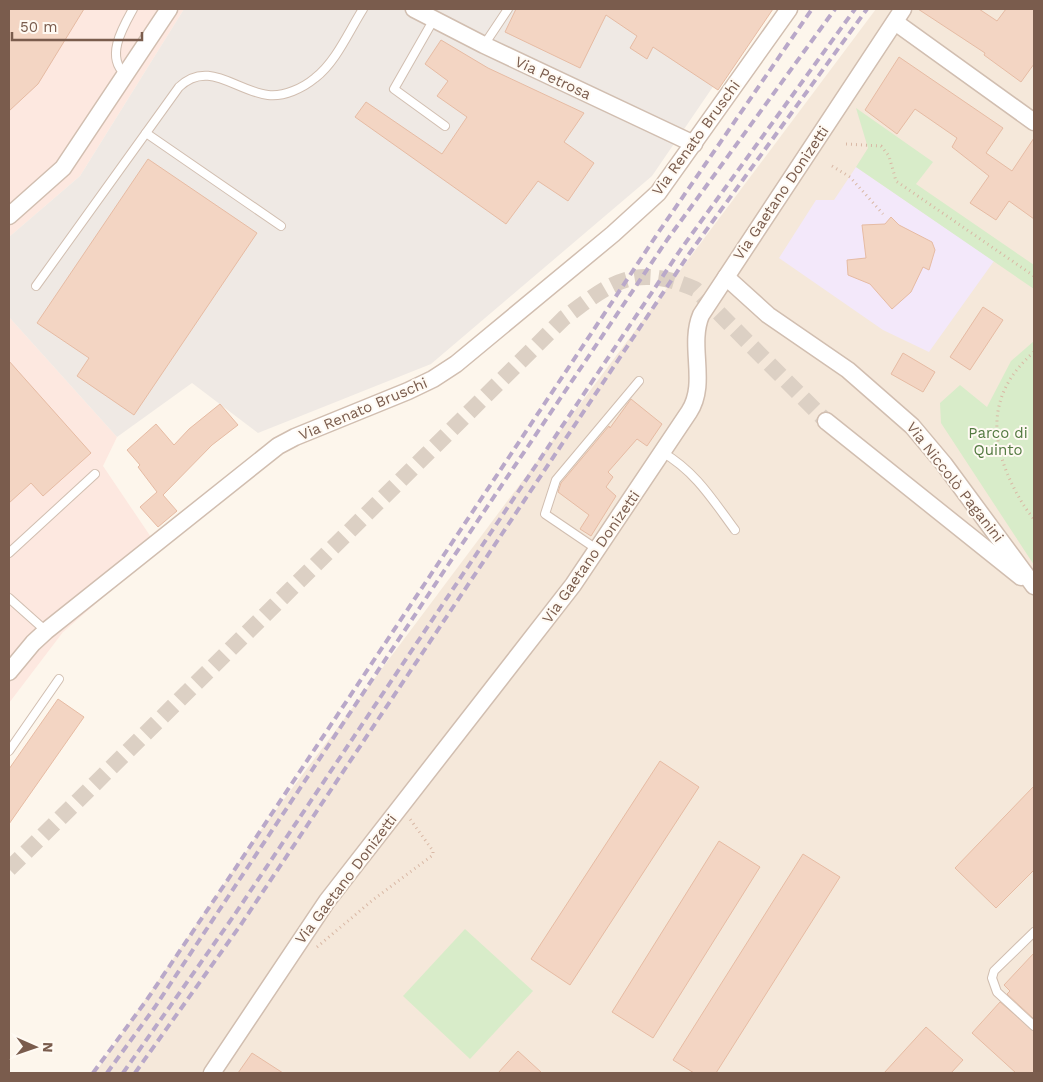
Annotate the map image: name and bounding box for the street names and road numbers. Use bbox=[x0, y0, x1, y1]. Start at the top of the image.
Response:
street label: Via Petrosa bbox=[512, 53, 594, 104]
street label: Via Renato Bruschi bbox=[648, 77, 744, 199]
street label: Via Gaetano Donizetti bbox=[729, 122, 833, 264]
street label: Via Renato Bruschi bbox=[296, 374, 430, 444]
street label: Via Niccolò Paganini bbox=[903, 418, 1007, 546]
street label: Via Gaetano Donizetti bbox=[538, 487, 644, 627]
street label: Via Gaetano Donizetti bbox=[291, 811, 401, 947]

